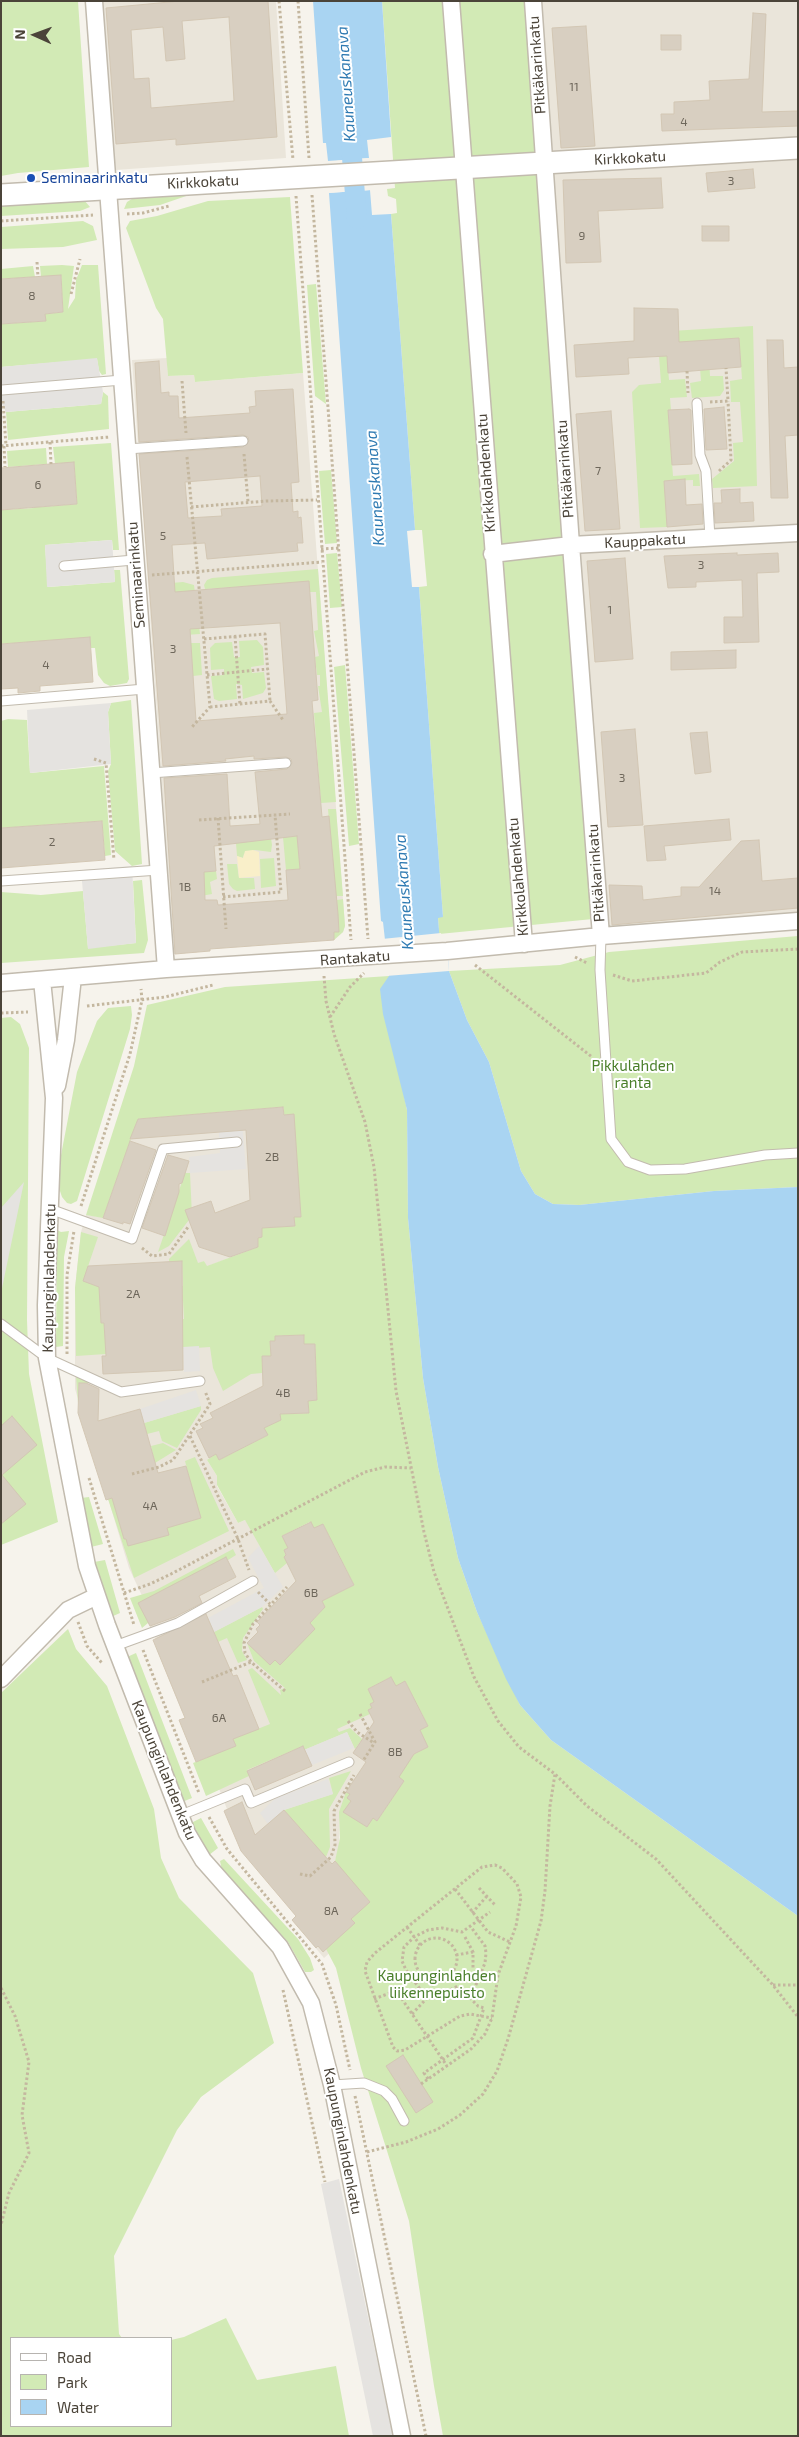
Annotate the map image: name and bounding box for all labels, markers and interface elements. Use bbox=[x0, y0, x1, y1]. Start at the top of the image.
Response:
north arrow bbox=[10, 10, 60, 60]
street label: Pitkäkarinkatu bbox=[525, 15, 549, 115]
water label: Kauneuskanava bbox=[332, 25, 360, 143]
text: N bbox=[11, 29, 28, 40]
house number: 11 bbox=[569, 80, 579, 94]
house number: 4 bbox=[680, 115, 688, 129]
street label: Kirkkokatu bbox=[593, 147, 667, 169]
place label: Seminaarinkatu bbox=[41, 169, 148, 187]
street label: Kirkkokatu bbox=[166, 171, 240, 193]
marker: Seminaarinkatu bbox=[25, 172, 37, 184]
house number: 3 bbox=[728, 174, 734, 188]
house number: 9 bbox=[579, 229, 585, 243]
house number: 8 bbox=[28, 289, 36, 303]
street label: Kirkkolahdenkatu bbox=[473, 413, 499, 533]
street label: Pitkäkarinkatu bbox=[553, 419, 577, 519]
water label: Kauneuskanava bbox=[361, 429, 389, 547]
house number: 7 bbox=[595, 464, 601, 478]
house number: 6 bbox=[35, 478, 41, 492]
street label: Seminaarinkatu bbox=[123, 521, 149, 629]
house number: 5 bbox=[160, 529, 166, 543]
street label: Kauppakatu bbox=[604, 530, 686, 552]
house number: 3 bbox=[698, 558, 704, 572]
house number: 1 bbox=[608, 603, 612, 617]
house number: 3 bbox=[170, 642, 176, 656]
house number: 4 bbox=[42, 658, 50, 672]
house number: 3 bbox=[619, 771, 625, 785]
street label: Kirkkolahdenkatu bbox=[504, 817, 532, 937]
street label: Pitkäkarinkatu bbox=[584, 823, 608, 923]
water label: Kauneuskanava bbox=[390, 833, 418, 951]
house number: 2 bbox=[49, 835, 55, 849]
house number: 1B bbox=[179, 880, 191, 894]
house number: 14 bbox=[709, 884, 721, 898]
street label: Rantakatu bbox=[319, 947, 391, 969]
park label: Pikkulahden ranta bbox=[591, 1057, 675, 1092]
house number: 2B bbox=[265, 1150, 279, 1164]
street label: Kaupunginlahdenkatu bbox=[39, 1203, 59, 1353]
house number: 2A bbox=[126, 1287, 140, 1301]
house number: 4B bbox=[276, 1386, 290, 1400]
house number: 4A bbox=[143, 1499, 157, 1513]
house number: 6B bbox=[304, 1586, 318, 1600]
street label: Kaupunginlahdenkatu bbox=[128, 1697, 200, 1843]
house number: 6A bbox=[212, 1711, 226, 1725]
house number: 8B bbox=[388, 1745, 402, 1759]
house number: 8A bbox=[324, 1904, 338, 1918]
park label: Kaupunginlahden liikennepuisto bbox=[377, 1967, 497, 2002]
street label: Kaupunginlahdenkatu bbox=[320, 2066, 366, 2216]
legend bbox=[10, 2337, 172, 2427]
text: Road bbox=[57, 2348, 92, 2366]
text: Park bbox=[57, 2373, 88, 2391]
text: Water bbox=[57, 2398, 99, 2416]

